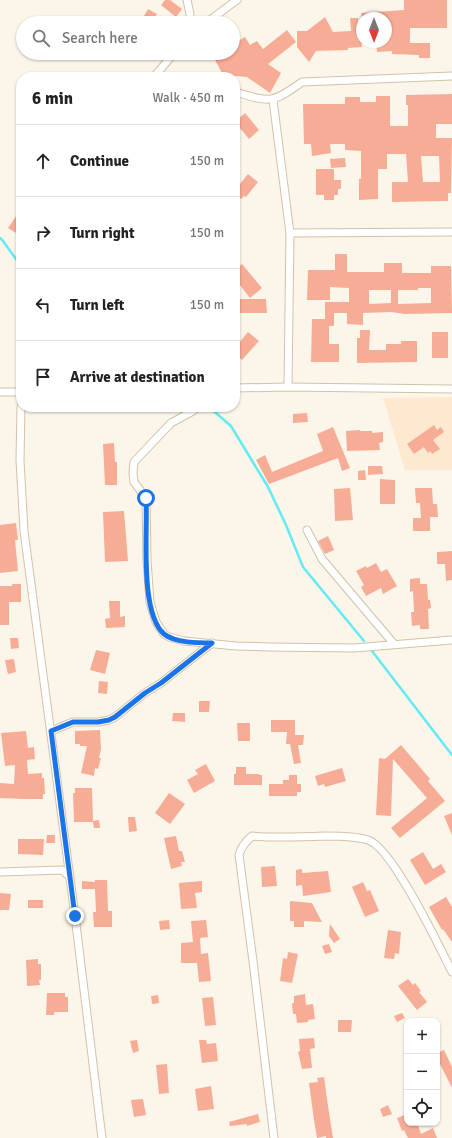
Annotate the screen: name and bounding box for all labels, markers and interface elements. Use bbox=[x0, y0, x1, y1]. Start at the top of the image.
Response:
north arrow bbox=[356, 12, 392, 48]
search box bbox=[16, 16, 240, 60]
icon: search bbox=[30, 27, 52, 49]
text: Search here bbox=[62, 29, 138, 47]
text: 6 min bbox=[32, 88, 73, 109]
text: Walk · 450 m bbox=[153, 90, 224, 106]
icon: ahead bbox=[32, 150, 54, 172]
text: Continue bbox=[70, 152, 129, 170]
text: 150 m bbox=[190, 153, 224, 169]
icon: right bbox=[32, 222, 54, 244]
text: Turn right bbox=[70, 224, 135, 242]
text: 150 m bbox=[190, 225, 224, 241]
icon: left bbox=[32, 294, 54, 316]
text: Turn left bbox=[70, 296, 124, 314]
text: 150 m bbox=[190, 297, 224, 313]
icon: arrive bbox=[32, 366, 54, 388]
text: Arrive at destination bbox=[70, 368, 205, 386]
route start bbox=[137, 489, 155, 507]
route end bbox=[66, 907, 84, 925]
map controls bbox=[404, 1018, 440, 1126]
button: + bbox=[404, 1018, 440, 1054]
button: − bbox=[404, 1054, 440, 1090]
button: locate bbox=[404, 1090, 440, 1126]

